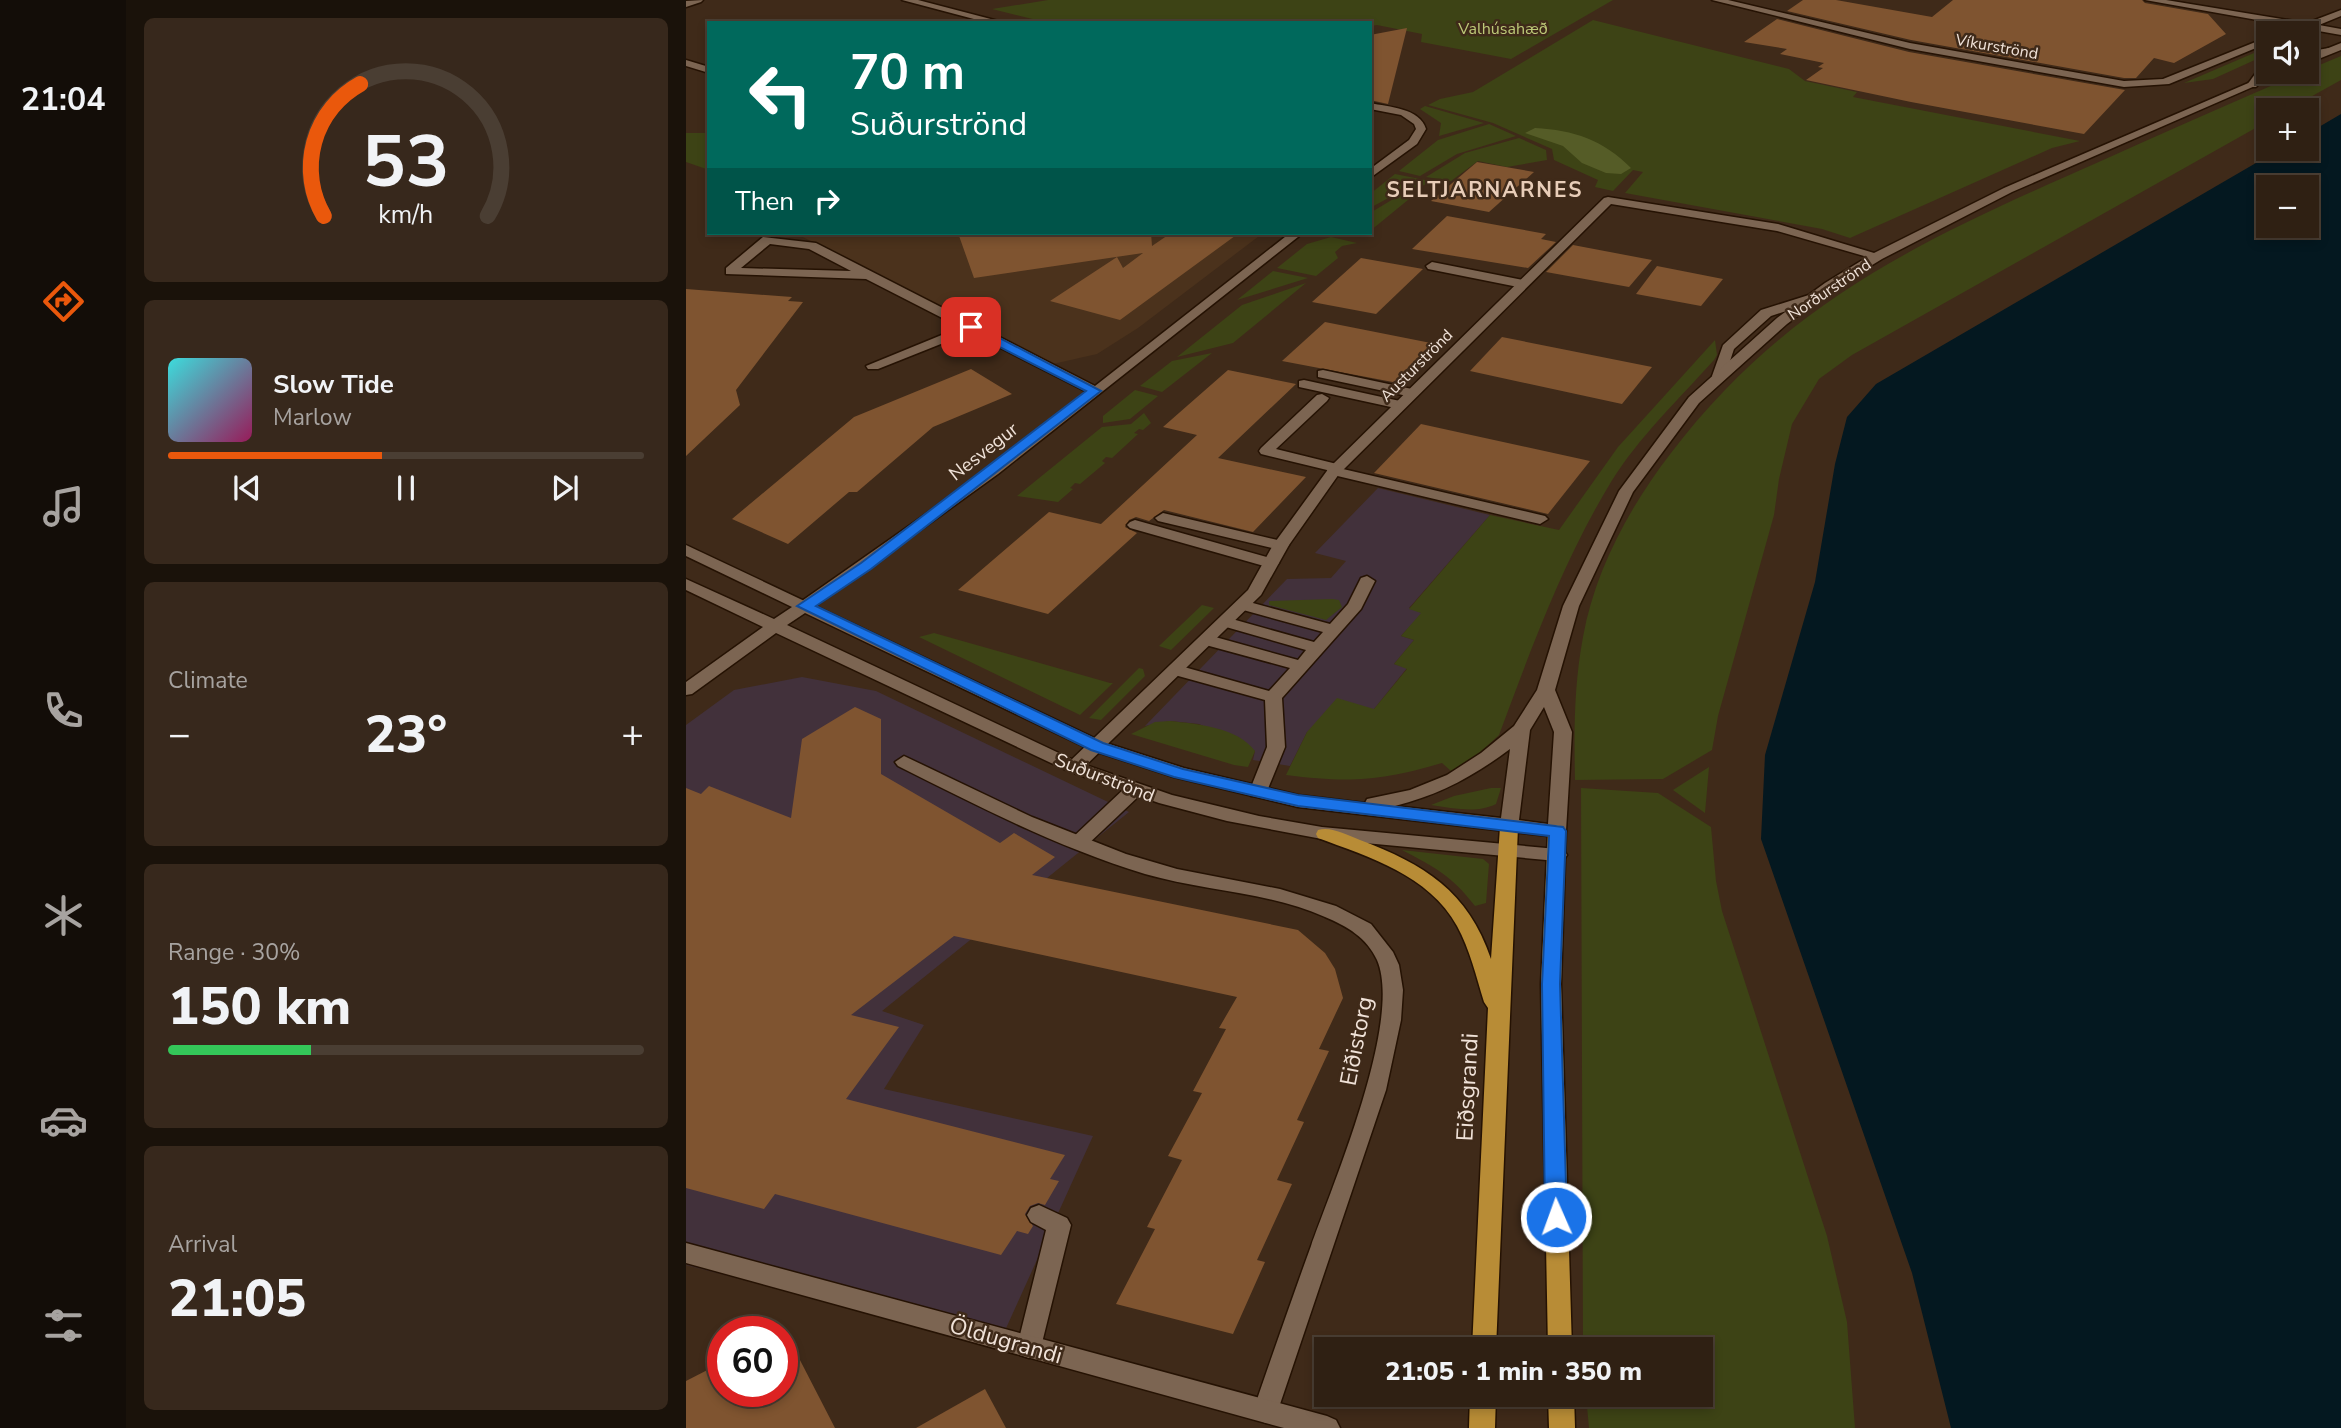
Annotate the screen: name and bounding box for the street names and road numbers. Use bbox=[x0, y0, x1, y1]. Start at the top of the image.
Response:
street label: Víkurströnd bbox=[1953, 29, 2040, 65]
street label: Norðurströnd bbox=[1784, 254, 1876, 326]
street label: Austurströnd bbox=[1375, 324, 1458, 407]
street label: Nesvegur bbox=[944, 416, 1024, 487]
street label: Suðurströnd bbox=[1051, 747, 1158, 809]
street label: Eiðistorg bbox=[1333, 994, 1380, 1088]
street label: Eiðsgrandi bbox=[1449, 1032, 1486, 1142]
street label: Öldugrandi bbox=[946, 1310, 1066, 1371]

